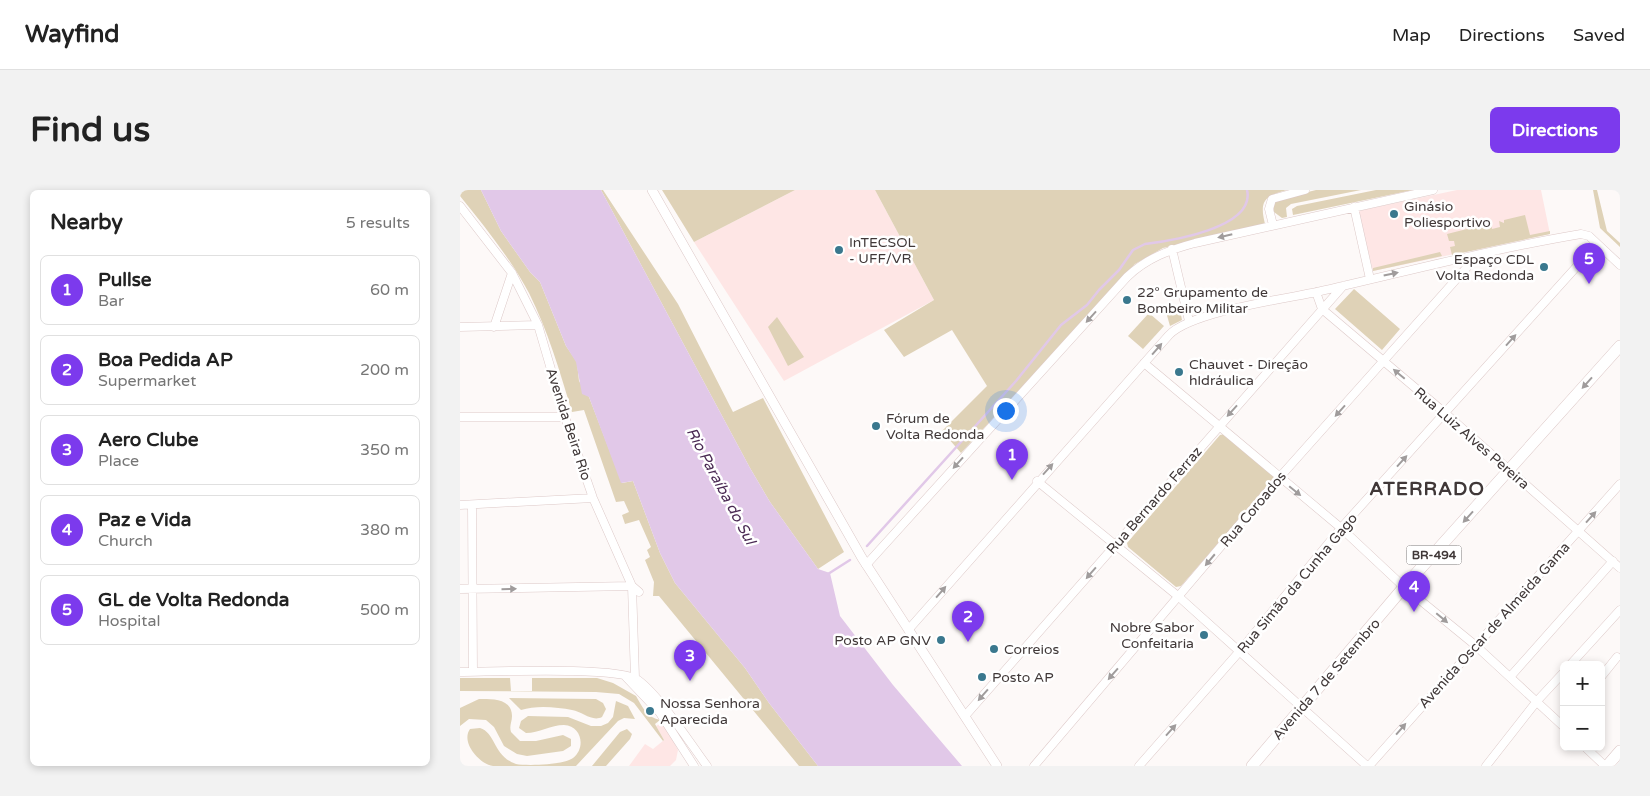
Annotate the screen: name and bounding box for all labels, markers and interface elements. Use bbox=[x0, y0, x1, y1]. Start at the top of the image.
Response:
text: Wayfind bbox=[25, 20, 120, 49]
text: Map bbox=[1392, 24, 1431, 46]
text: Directions bbox=[1459, 24, 1545, 46]
text: Saved bbox=[1573, 24, 1625, 46]
button: Directions bbox=[1490, 107, 1620, 153]
text: Find us bbox=[30, 109, 150, 151]
place label: Ginásio Poliesportivo bbox=[1404, 198, 1491, 231]
marker: Ginásio Poliesportivo bbox=[1388, 208, 1400, 220]
text: Nearby bbox=[50, 210, 123, 235]
text: 5 results bbox=[346, 213, 410, 233]
one-way arrow bbox=[1218, 232, 1233, 240]
place label: InTECSOL - UFF/VR bbox=[849, 234, 916, 267]
pin: 5 bbox=[1573, 243, 1605, 284]
marker: InTECSOL - UFF/VR bbox=[833, 244, 845, 256]
place label: Espaço CDL Volta Redonda bbox=[1436, 251, 1534, 284]
marker: Espaço CDL Volta Redonda bbox=[1538, 261, 1550, 273]
text: Pullse bbox=[98, 269, 152, 291]
one-way arrow bbox=[1383, 270, 1398, 278]
text: 1 bbox=[62, 280, 72, 300]
text: 60 m bbox=[370, 280, 409, 300]
place label: 22° Grupamento de Bombeiro Militar bbox=[1137, 284, 1268, 317]
text: Bar bbox=[98, 291, 124, 311]
marker: 22° Grupamento de Bombeiro Militar bbox=[1121, 294, 1133, 306]
one-way arrow bbox=[1085, 311, 1097, 323]
one-way arrow bbox=[1505, 334, 1517, 346]
one-way arrow bbox=[1151, 342, 1162, 355]
text: Boa Pedida AP bbox=[98, 349, 233, 371]
place label: Chauvet - Direção hIdráulica bbox=[1189, 356, 1308, 389]
text: 2 bbox=[62, 360, 72, 380]
text: 200 m bbox=[360, 360, 409, 380]
street label: Avenida Beira Rio bbox=[542, 366, 595, 483]
marker: Chauvet - Direção hIdráulica bbox=[1173, 366, 1185, 378]
one-way arrow bbox=[1393, 369, 1405, 380]
text: Supermarket bbox=[98, 371, 196, 391]
one-way arrow bbox=[1581, 376, 1593, 388]
street label: Rua Luiz Alves Pereira bbox=[1411, 384, 1533, 493]
your location bbox=[993, 398, 1019, 424]
one-way arrow bbox=[1226, 404, 1237, 417]
one-way arrow bbox=[1334, 405, 1345, 418]
place label: Fórum de Volta Redonda bbox=[886, 410, 984, 443]
marker: Fórum de Volta Redonda bbox=[870, 420, 882, 432]
water label: Rio Paraíba do Sul bbox=[683, 425, 760, 549]
text: Aero Clube bbox=[98, 429, 198, 451]
pin: 1 bbox=[996, 439, 1028, 480]
text: 3 bbox=[62, 440, 72, 460]
text: 350 m bbox=[360, 440, 409, 460]
street label: Rua Bernardo Ferraz bbox=[1103, 443, 1206, 558]
text: Place bbox=[98, 451, 139, 471]
one-way arrow bbox=[1397, 454, 1408, 467]
one-way arrow bbox=[952, 457, 964, 469]
one-way arrow bbox=[1042, 464, 1054, 476]
street label: Rua Coroados bbox=[1217, 468, 1290, 551]
district label: ATERRADO bbox=[1369, 478, 1485, 500]
one-way arrow bbox=[1289, 485, 1302, 496]
text: Paz e Vida bbox=[98, 509, 191, 531]
street label: Rua Simão da Cunha Gago bbox=[1234, 510, 1361, 657]
one-way arrow bbox=[1462, 511, 1474, 523]
one-way arrow bbox=[1585, 511, 1597, 523]
text: 4 bbox=[62, 520, 72, 540]
text: 380 m bbox=[360, 520, 409, 540]
text: Church bbox=[98, 531, 153, 551]
street label: Avenida Oscar de Almeida Gama bbox=[1415, 539, 1574, 712]
road number: BR-494 bbox=[1406, 546, 1462, 564]
one-way arrow bbox=[1204, 554, 1216, 566]
one-way arrow bbox=[1085, 566, 1096, 579]
pin: 4 bbox=[1398, 571, 1430, 612]
one-way arrow bbox=[501, 584, 517, 592]
one-way arrow bbox=[935, 586, 947, 598]
text: GL de Volta Redonda bbox=[98, 589, 289, 611]
text: 5 bbox=[62, 600, 72, 620]
text: 500 m bbox=[360, 600, 409, 620]
pin: 2 bbox=[952, 601, 984, 642]
text: Hospital bbox=[98, 611, 160, 631]
one-way arrow bbox=[1435, 613, 1448, 624]
street label: Avenida 7 de Setembro bbox=[1269, 615, 1384, 744]
place label: Nobre Sabor Confeitaria bbox=[1110, 619, 1195, 652]
marker: Nobre Sabor Confeitaria bbox=[1198, 629, 1210, 641]
place label: Posto AP GNV bbox=[834, 632, 931, 649]
marker: Posto AP GNV bbox=[935, 634, 947, 646]
pin: 3 bbox=[674, 640, 706, 681]
place label: Correios bbox=[1004, 641, 1059, 658]
marker: Correios bbox=[988, 643, 1000, 655]
map controls bbox=[1560, 661, 1605, 751]
button: + bbox=[1560, 661, 1605, 706]
one-way arrow bbox=[1108, 668, 1119, 680]
place label: Posto AP bbox=[992, 669, 1054, 686]
marker: Posto AP bbox=[976, 671, 988, 683]
one-way arrow bbox=[978, 689, 989, 702]
place label: Nossa Senhora Aparecida bbox=[660, 695, 760, 728]
marker: Nossa Senhora Aparecida bbox=[644, 705, 656, 717]
button: − bbox=[1560, 706, 1605, 751]
one-way arrow bbox=[1396, 723, 1407, 736]
one-way arrow bbox=[1165, 724, 1177, 736]

